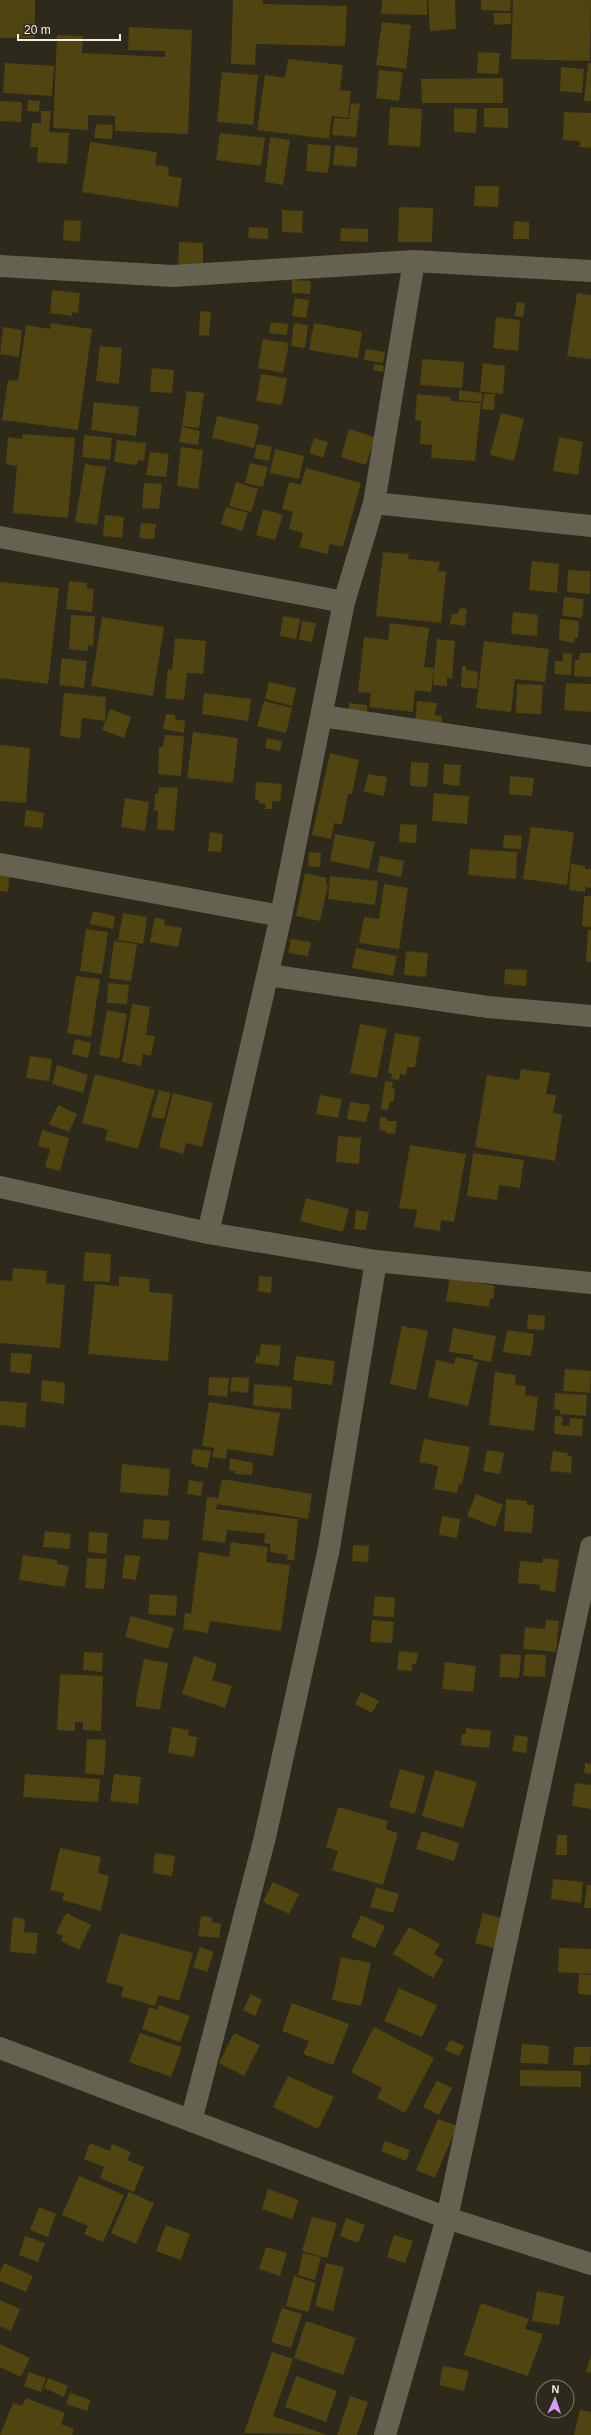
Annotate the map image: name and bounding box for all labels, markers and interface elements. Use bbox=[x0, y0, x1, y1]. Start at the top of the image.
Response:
scale bar bbox=[18, 16, 120, 42]
text: 20 m bbox=[24, 23, 51, 37]
north arrow bbox=[535, 2379, 575, 2419]
text: N bbox=[551, 2383, 560, 2395]

